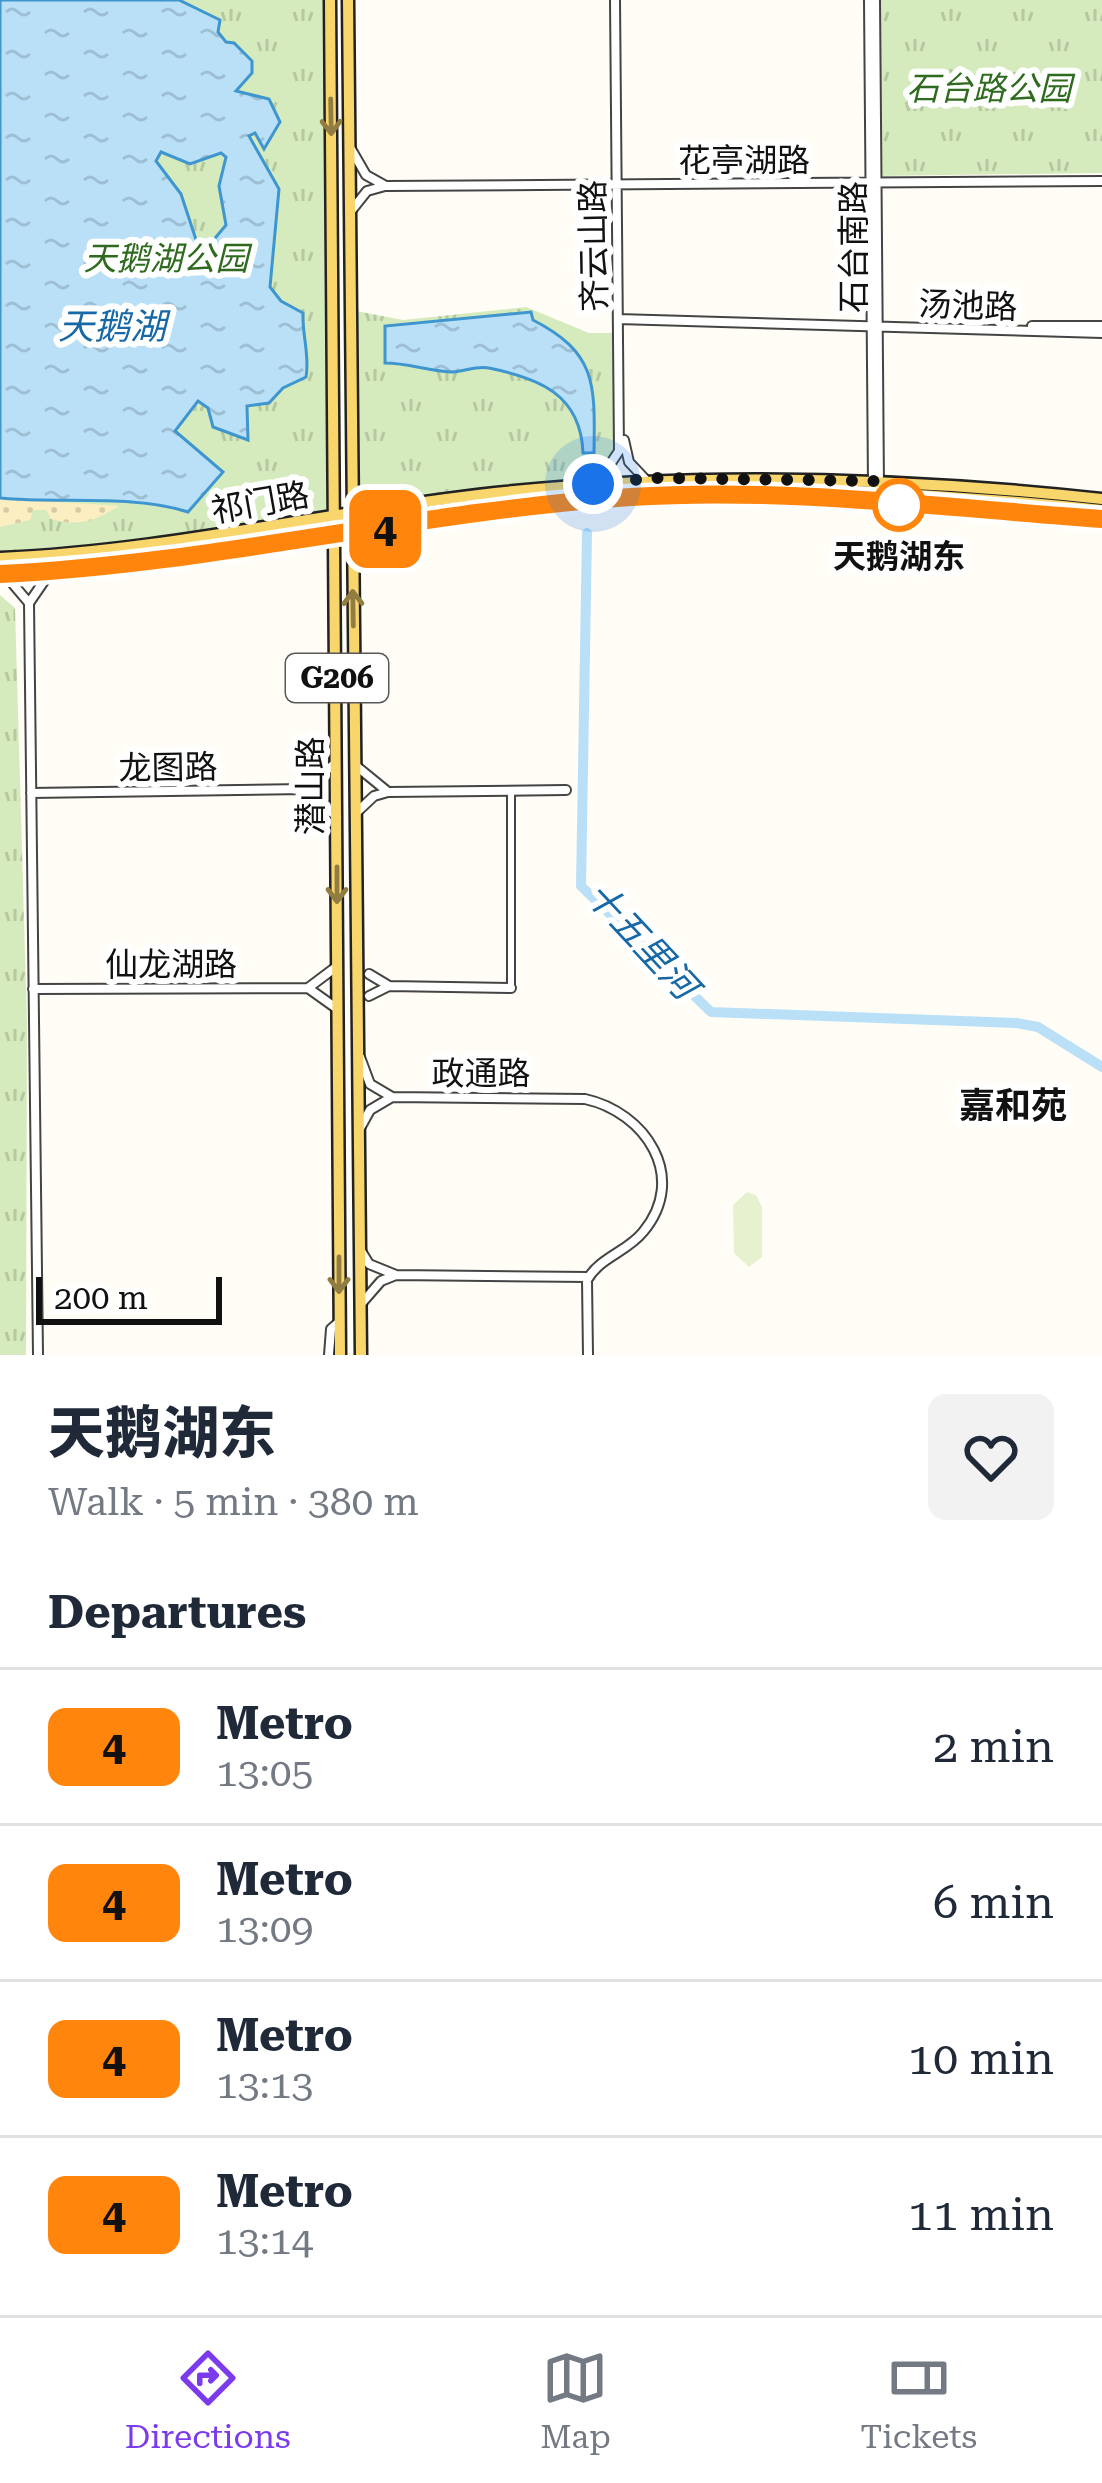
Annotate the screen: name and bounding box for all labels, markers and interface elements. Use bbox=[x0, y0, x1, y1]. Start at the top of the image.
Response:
park label: 石台路公园 bbox=[907, 69, 1076, 108]
one-way arrow bbox=[320, 97, 342, 136]
street label: 花亭湖路 bbox=[678, 141, 810, 180]
street label: 齐云山路 bbox=[573, 180, 614, 312]
street label: 石台南路 bbox=[834, 181, 873, 313]
park label: 天鹅湖公园 bbox=[84, 239, 253, 278]
street label: 汤池路 bbox=[918, 284, 1018, 327]
water label: 天鹅湖 bbox=[58, 306, 171, 348]
your location bbox=[563, 454, 623, 514]
street label: 祁门路 bbox=[208, 475, 312, 530]
marker: 天鹅湖东 bbox=[874, 480, 924, 530]
line badge: 4 bbox=[346, 490, 424, 568]
text: 4 bbox=[373, 504, 397, 553]
place label: 天鹅湖东 bbox=[833, 537, 965, 576]
one-way arrow bbox=[342, 589, 365, 628]
road number: G206 bbox=[286, 654, 388, 702]
street label: 潜山路 bbox=[291, 737, 330, 836]
street label: 龙图路 bbox=[118, 747, 218, 788]
one-way arrow bbox=[326, 865, 348, 904]
water label: 十五里河 bbox=[577, 874, 710, 1012]
street label: 仙龙湖路 bbox=[105, 945, 237, 984]
street label: 政通路 bbox=[432, 1054, 531, 1093]
district label: 嘉和苑 bbox=[959, 1085, 1067, 1127]
one-way arrow bbox=[328, 1255, 350, 1294]
scale bar bbox=[36, 1271, 222, 1324]
text: 200 m bbox=[54, 1278, 148, 1317]
button: heart bbox=[928, 1394, 1054, 1520]
text: 天鹅湖东 bbox=[48, 1400, 276, 1467]
text: Walk · 5 min · 380 m bbox=[48, 1479, 419, 1525]
text: Departures bbox=[48, 1586, 306, 1639]
text: Metro bbox=[216, 1697, 353, 1750]
text: 2 min bbox=[933, 1720, 1054, 1773]
text: 4 bbox=[102, 1722, 126, 1771]
text: 13:05 bbox=[216, 1750, 313, 1796]
text: Metro bbox=[216, 1853, 353, 1906]
text: 6 min bbox=[933, 1876, 1054, 1929]
text: 4 bbox=[102, 1878, 126, 1927]
text: 13:09 bbox=[216, 1906, 313, 1952]
text: Metro bbox=[216, 2009, 353, 2062]
text: 10 min bbox=[908, 2032, 1054, 2085]
text: 4 bbox=[102, 2034, 126, 2083]
text: 13:13 bbox=[216, 2062, 313, 2108]
text: Metro bbox=[216, 2165, 353, 2218]
text: 11 min bbox=[908, 2188, 1054, 2241]
text: 4 bbox=[102, 2190, 126, 2239]
text: 13:14 bbox=[216, 2218, 313, 2264]
tab: Directions bbox=[125, 2345, 291, 2456]
tab: Map bbox=[540, 2345, 611, 2456]
tab: Tickets bbox=[860, 2345, 977, 2456]

